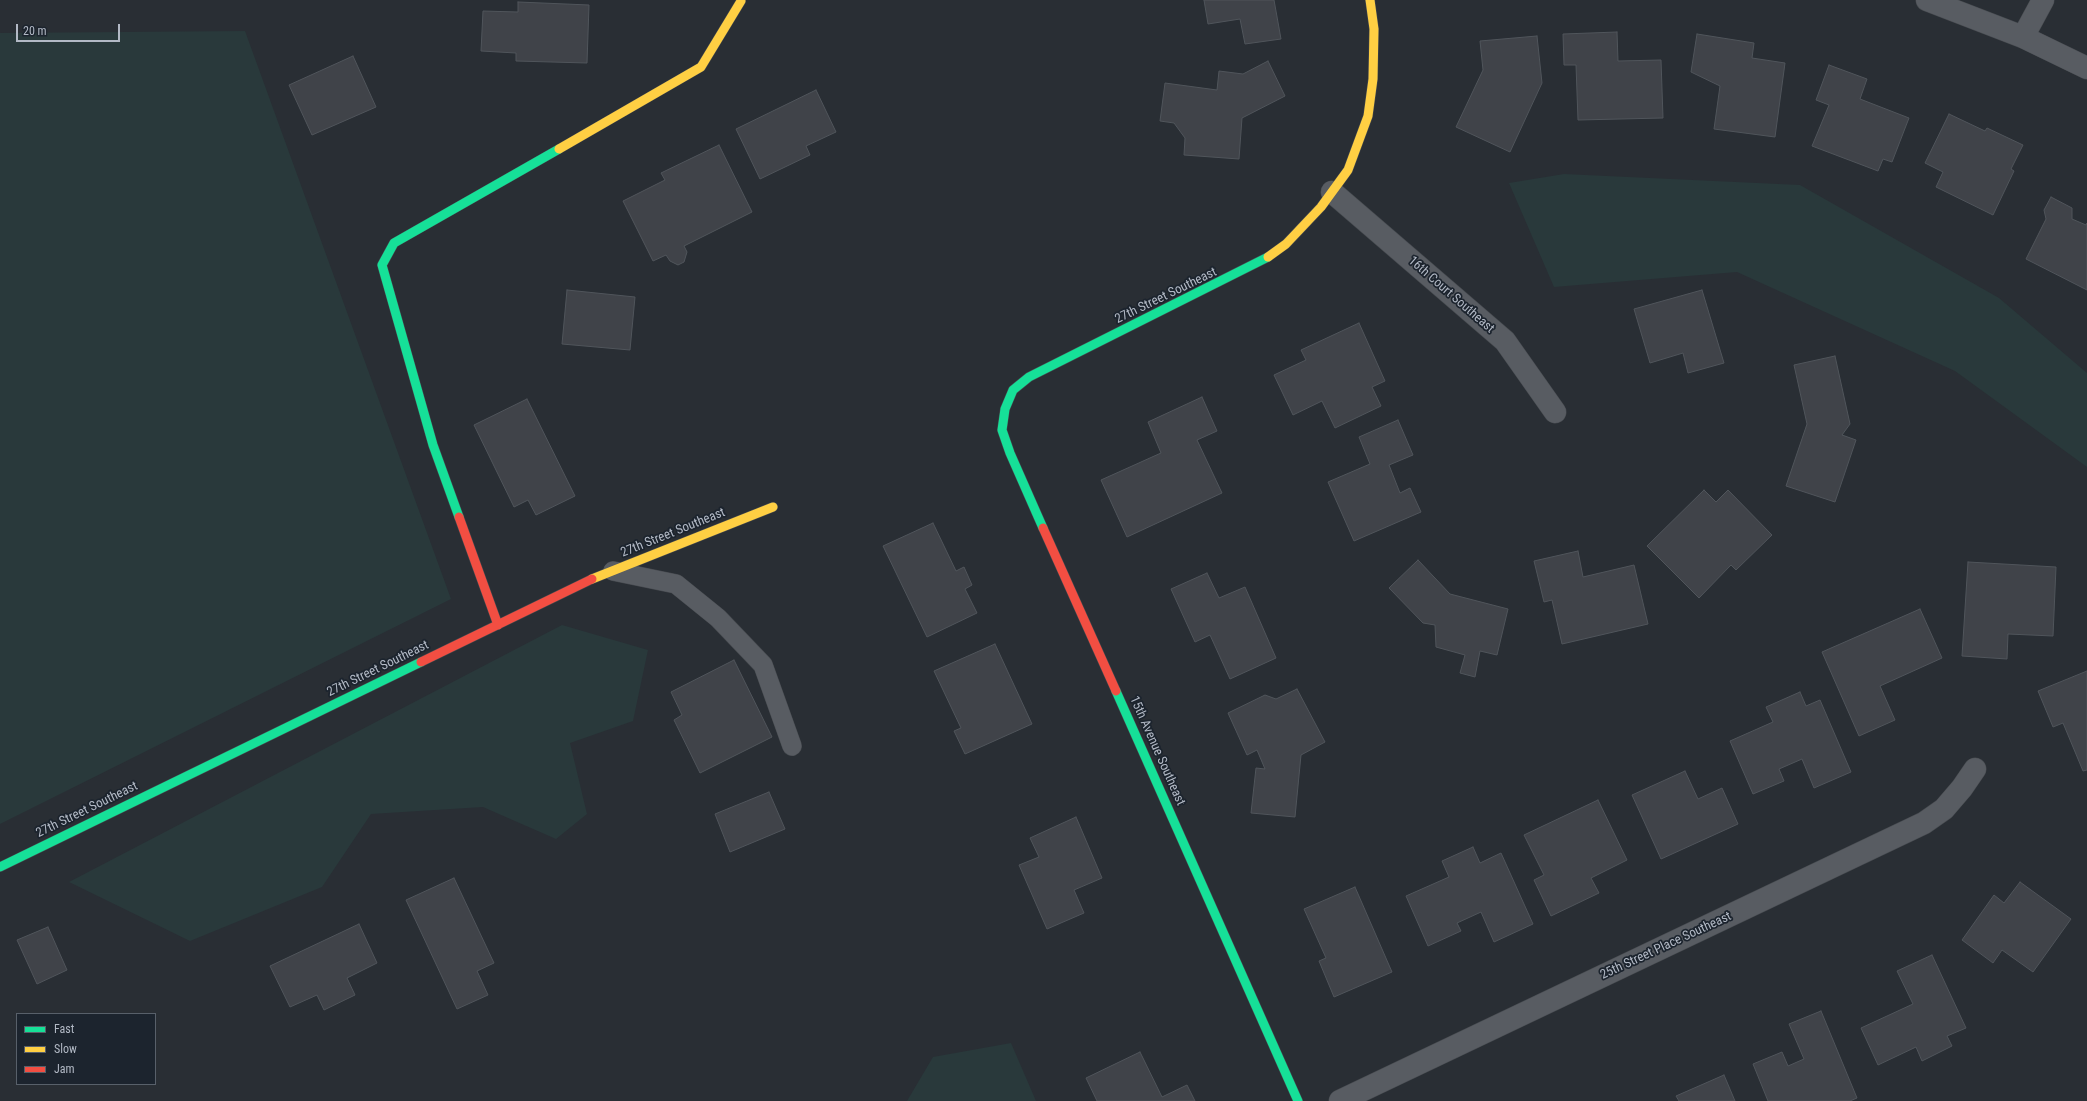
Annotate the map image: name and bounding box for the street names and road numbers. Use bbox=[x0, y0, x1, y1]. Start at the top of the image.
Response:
street label: 16th Court Southeast bbox=[1405, 253, 1497, 337]
street label: 27th Street Southeast bbox=[1113, 265, 1219, 327]
street label: 27th Street Southeast bbox=[619, 505, 727, 561]
street label: 27th Street Southeast bbox=[325, 638, 431, 700]
street label: 15th Avenue Southeast bbox=[1126, 694, 1188, 808]
street label: 27th Street Southeast bbox=[34, 779, 140, 841]
street label: 25th Street Place Southeast bbox=[1598, 909, 1734, 983]

